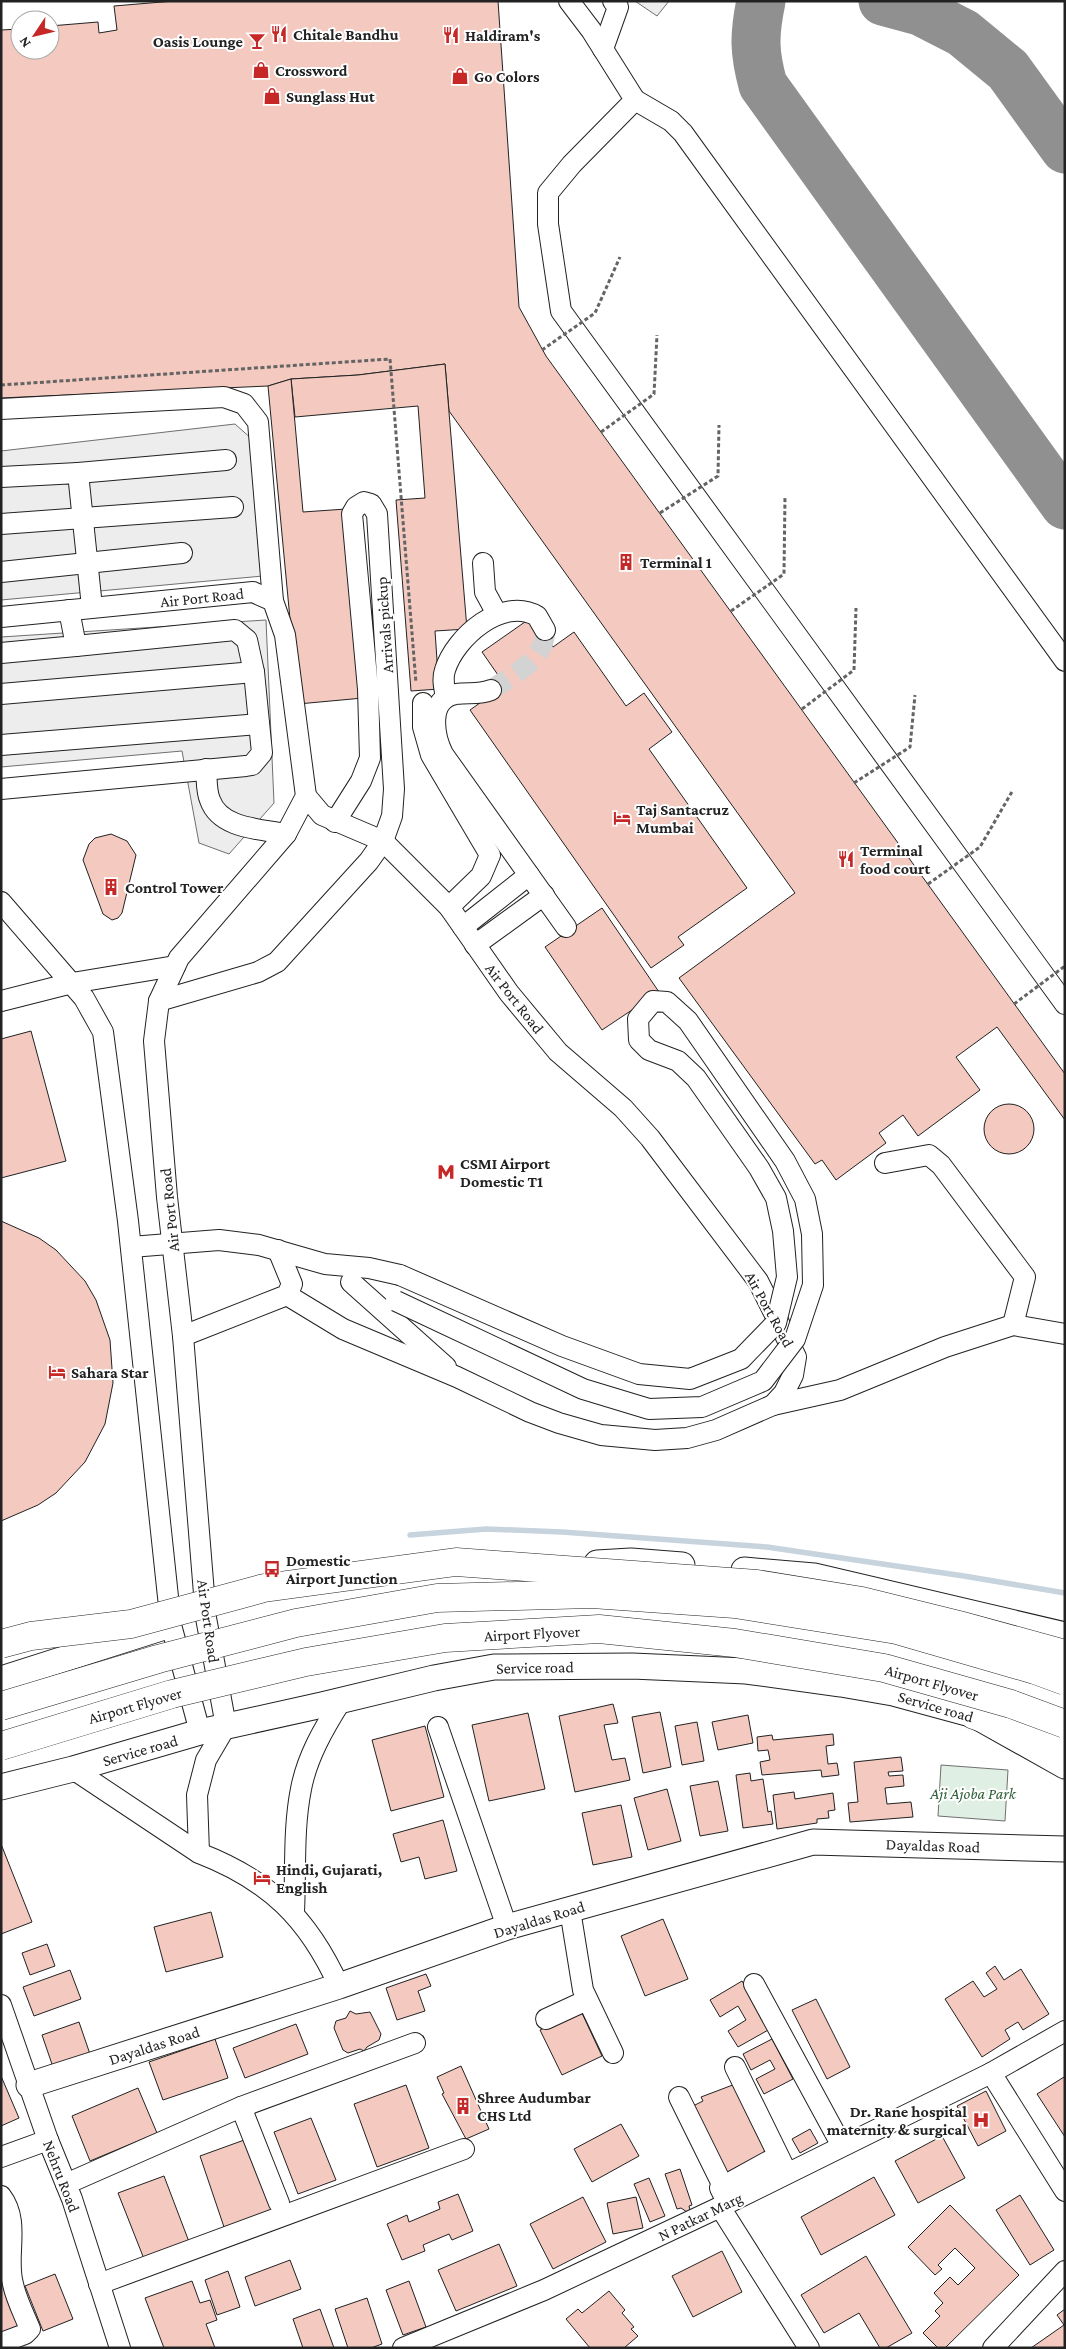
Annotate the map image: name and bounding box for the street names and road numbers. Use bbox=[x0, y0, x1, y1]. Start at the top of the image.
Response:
street label: Arrivals pickup bbox=[373, 576, 397, 674]
street label: Air Port Road bbox=[159, 585, 245, 610]
street label: Air Port Road bbox=[482, 960, 548, 1037]
street label: Air Port Road bbox=[157, 1167, 182, 1253]
street label: Air Port Road bbox=[742, 1268, 798, 1351]
street label: Air Port Road bbox=[194, 1578, 223, 1664]
street label: Airport Flyover bbox=[483, 1622, 581, 1646]
street label: Service road bbox=[496, 1658, 574, 1677]
street label: Airport Flyover bbox=[883, 1661, 981, 1705]
street label: Airport Flyover bbox=[86, 1684, 184, 1728]
street label: Service road bbox=[896, 1688, 976, 1725]
street label: Service road bbox=[101, 1731, 180, 1769]
street label: Dayaldas Road bbox=[885, 1835, 981, 1857]
street label: Dayaldas Road bbox=[492, 1897, 588, 1942]
street label: Dayaldas Road bbox=[107, 2023, 203, 2069]
street label: Nehru Road bbox=[40, 2138, 83, 2215]
street label: N Patkar Marg bbox=[655, 2189, 746, 2245]

